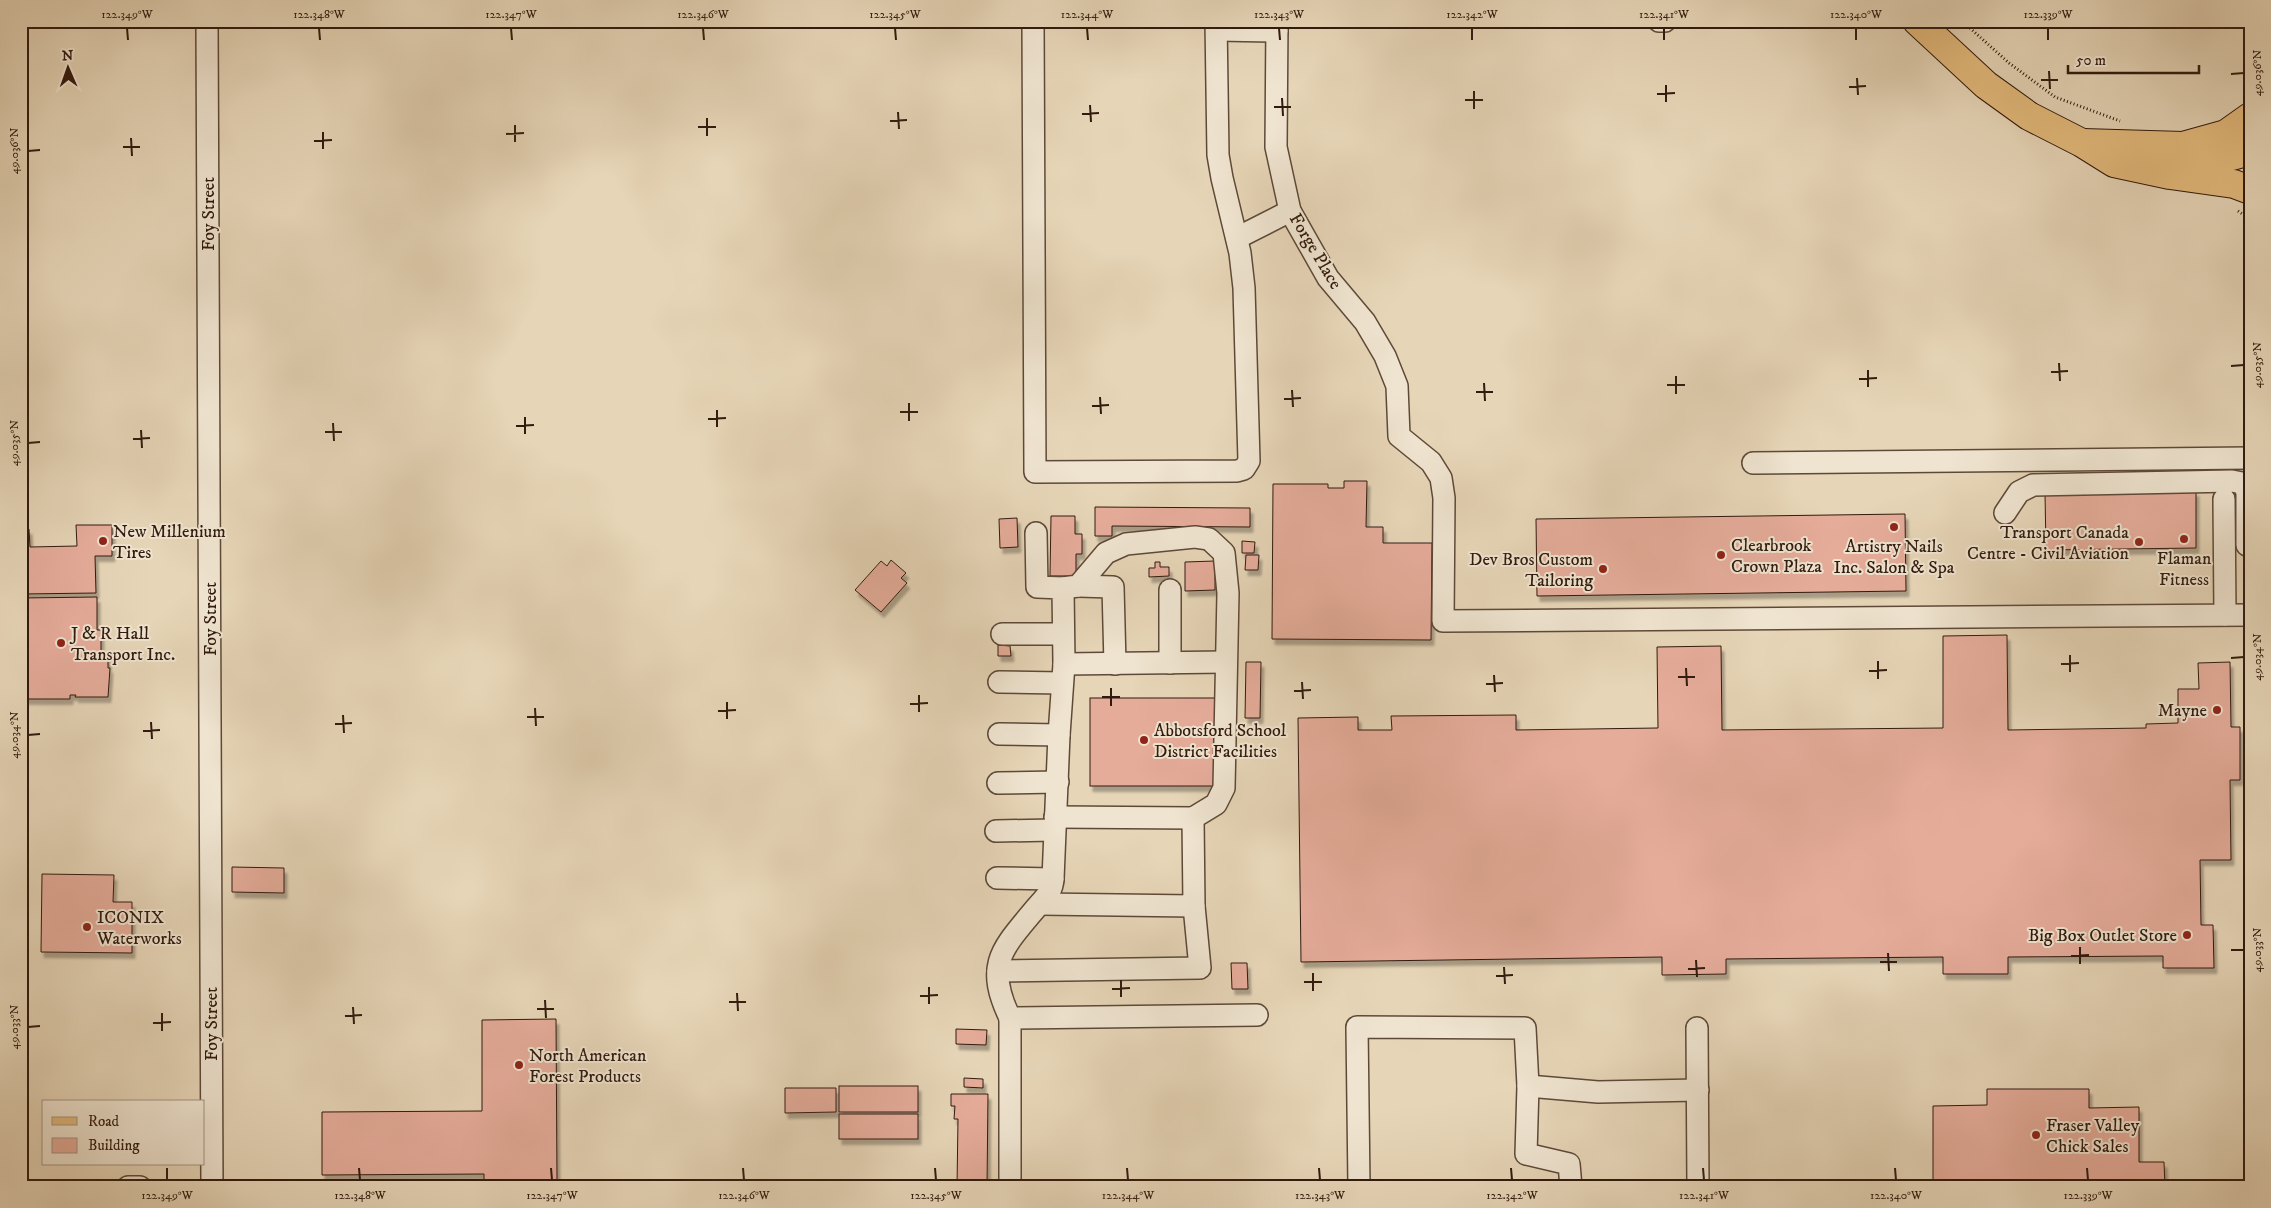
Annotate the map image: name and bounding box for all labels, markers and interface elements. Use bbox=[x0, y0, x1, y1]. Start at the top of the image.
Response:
text: 122.349°W bbox=[101, 7, 154, 22]
text: 122.348°W bbox=[293, 7, 346, 22]
text: 122.347°W bbox=[485, 7, 538, 22]
text: 122.346°W bbox=[677, 7, 730, 22]
text: 122.345°W bbox=[869, 7, 922, 22]
text: 122.344°W bbox=[1061, 7, 1114, 22]
text: 122.343°W bbox=[1254, 7, 1305, 22]
text: 122.342°W bbox=[1446, 7, 1499, 22]
text: 122.341°W bbox=[1639, 7, 1690, 22]
text: 122.340°W bbox=[1830, 7, 1883, 22]
text: 122.339°W bbox=[2024, 7, 2074, 22]
north arrow bbox=[42, 42, 92, 92]
scale bar bbox=[2068, 42, 2200, 74]
text: N bbox=[62, 47, 74, 65]
text: 49.036°N bbox=[2250, 50, 2265, 96]
text: 50 m bbox=[2076, 51, 2106, 70]
text: 49.036°N bbox=[7, 128, 22, 174]
street label: Foy Street bbox=[198, 177, 220, 251]
street label: Forge Place bbox=[1284, 210, 1346, 293]
text: 49.035°N bbox=[2250, 342, 2265, 388]
text: 49.035°N bbox=[7, 420, 22, 466]
place label: New Millenium Tires bbox=[113, 521, 226, 564]
marker: Artistry Nails Inc. Salon & Spa bbox=[1888, 521, 1900, 533]
place label: Transport Canada Centre - Civil Aviation bbox=[1967, 522, 2130, 565]
marker: Flaman Fitness bbox=[2178, 533, 2190, 545]
marker: New Millenium Tires bbox=[97, 535, 109, 547]
place label: Clearbrook Crown Plaza bbox=[1731, 535, 1822, 578]
place label: Artistry Nails Inc. Salon & Spa bbox=[1834, 536, 1955, 579]
marker: Transport Canada Centre - Civil Aviation bbox=[2133, 536, 2145, 548]
place label: Flaman Fitness bbox=[2157, 548, 2212, 591]
place label: Dev Bros Custom Tailoring bbox=[1469, 549, 1593, 592]
marker: Clearbrook Crown Plaza bbox=[1715, 549, 1727, 561]
marker: Dev Bros Custom Tailoring bbox=[1597, 563, 1609, 575]
street label: Foy Street bbox=[200, 582, 222, 656]
place label: J & R Hall Transport Inc. bbox=[69, 623, 175, 666]
text: 49.034°N bbox=[2250, 633, 2265, 681]
marker: J & R Hall Transport Inc. bbox=[55, 637, 67, 649]
place label: Mayne bbox=[2158, 700, 2207, 722]
marker: Mayne bbox=[2211, 704, 2223, 716]
text: 49.034°N bbox=[7, 711, 22, 759]
place label: Abbotsford School District Facilities bbox=[1154, 720, 1287, 763]
marker: Abbotsford School District Facilities bbox=[1138, 734, 1150, 746]
place label: ICONIX Waterworks bbox=[96, 907, 182, 950]
marker: ICONIX Waterworks bbox=[81, 921, 93, 933]
place label: Big Box Outlet Store bbox=[2028, 925, 2177, 947]
text: 49.033°N bbox=[2250, 927, 2265, 972]
marker: Big Box Outlet Store bbox=[2181, 929, 2193, 941]
street label: Foy Street bbox=[201, 987, 223, 1061]
text: 49.033°N bbox=[7, 1004, 22, 1049]
place label: North American Forest Products bbox=[529, 1045, 647, 1088]
marker: North American Forest Products bbox=[513, 1059, 525, 1071]
legend bbox=[42, 1100, 205, 1166]
text: Road bbox=[88, 1112, 120, 1131]
place label: Fraser Valley Chick Sales bbox=[2046, 1115, 2140, 1158]
marker: Fraser Valley Chick Sales bbox=[2030, 1129, 2042, 1141]
text: Building bbox=[88, 1136, 140, 1155]
text: 122.349°W bbox=[141, 1188, 194, 1203]
text: 122.348°W bbox=[334, 1188, 387, 1203]
text: 122.347°W bbox=[526, 1188, 579, 1203]
text: 122.346°W bbox=[718, 1188, 771, 1203]
text: 122.345°W bbox=[910, 1188, 963, 1203]
text: 122.344°W bbox=[1102, 1188, 1155, 1203]
text: 122.343°W bbox=[1295, 1188, 1346, 1203]
text: 122.342°W bbox=[1486, 1188, 1539, 1203]
text: 122.341°W bbox=[1679, 1188, 1730, 1203]
text: 122.340°W bbox=[1870, 1188, 1923, 1203]
text: 122.339°W bbox=[2064, 1188, 2114, 1203]

